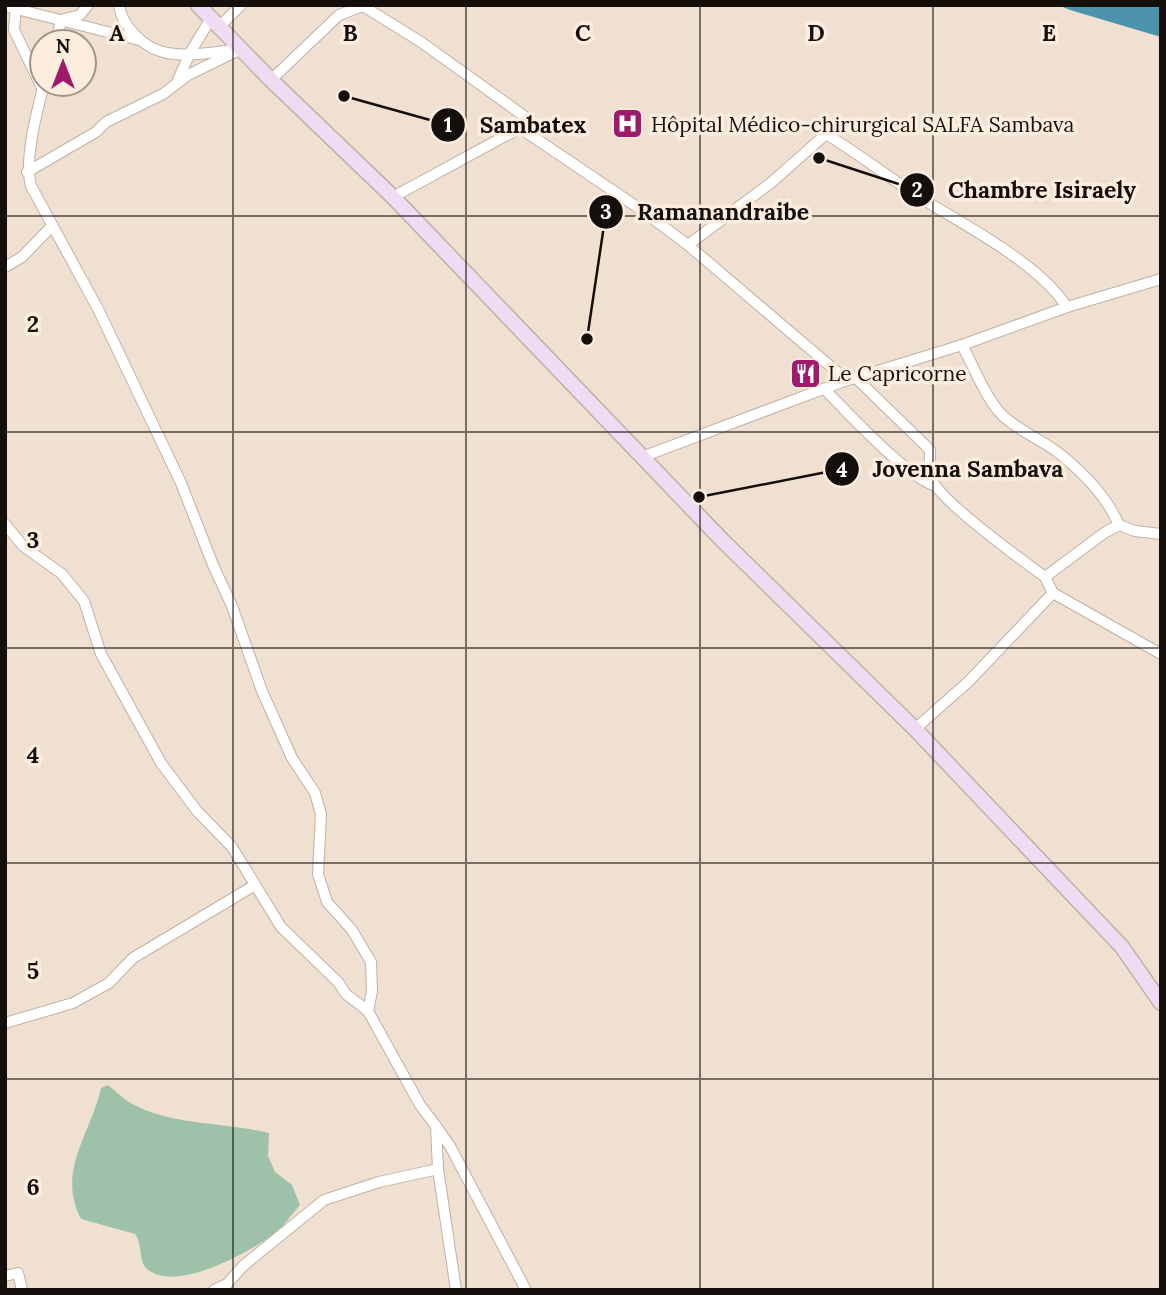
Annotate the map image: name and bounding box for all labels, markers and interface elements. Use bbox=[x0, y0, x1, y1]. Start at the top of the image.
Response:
text: A bbox=[109, 18, 125, 47]
text: B bbox=[342, 18, 358, 47]
text: C bbox=[575, 18, 591, 47]
text: D bbox=[807, 18, 825, 47]
text: E bbox=[1042, 18, 1056, 47]
north arrow bbox=[28, 28, 98, 98]
text: N bbox=[56, 34, 71, 58]
callout: Sambatex bbox=[430, 103, 600, 147]
hospital icon: Hôpital Médico-chirurgical SALFA Sambava bbox=[611, 107, 645, 141]
text: Sambatex bbox=[480, 110, 587, 139]
text: 1 bbox=[444, 111, 452, 138]
place label: Hôpital Médico-chirurgical SALFA Sambava bbox=[651, 111, 1074, 138]
callout: Chambre Isiraely bbox=[899, 168, 1150, 212]
text: Chambre Isiraely bbox=[948, 175, 1136, 204]
text: 2 bbox=[911, 176, 923, 203]
callout: Ramanandraibe bbox=[588, 190, 824, 234]
text: Ramanandraibe bbox=[637, 197, 809, 226]
text: 3 bbox=[600, 198, 612, 225]
text: 2 bbox=[27, 309, 39, 338]
restaurant icon: Le Capricorne bbox=[788, 356, 822, 390]
place label: Le Capricorne bbox=[828, 360, 967, 387]
callout: Jovenna Sambava bbox=[824, 447, 1078, 491]
text: Jovenna Sambava bbox=[873, 454, 1063, 483]
text: 4 bbox=[836, 456, 848, 483]
text: 3 bbox=[27, 525, 39, 554]
text: 4 bbox=[27, 740, 39, 769]
text: 5 bbox=[27, 956, 39, 985]
text: 6 bbox=[26, 1172, 40, 1201]

